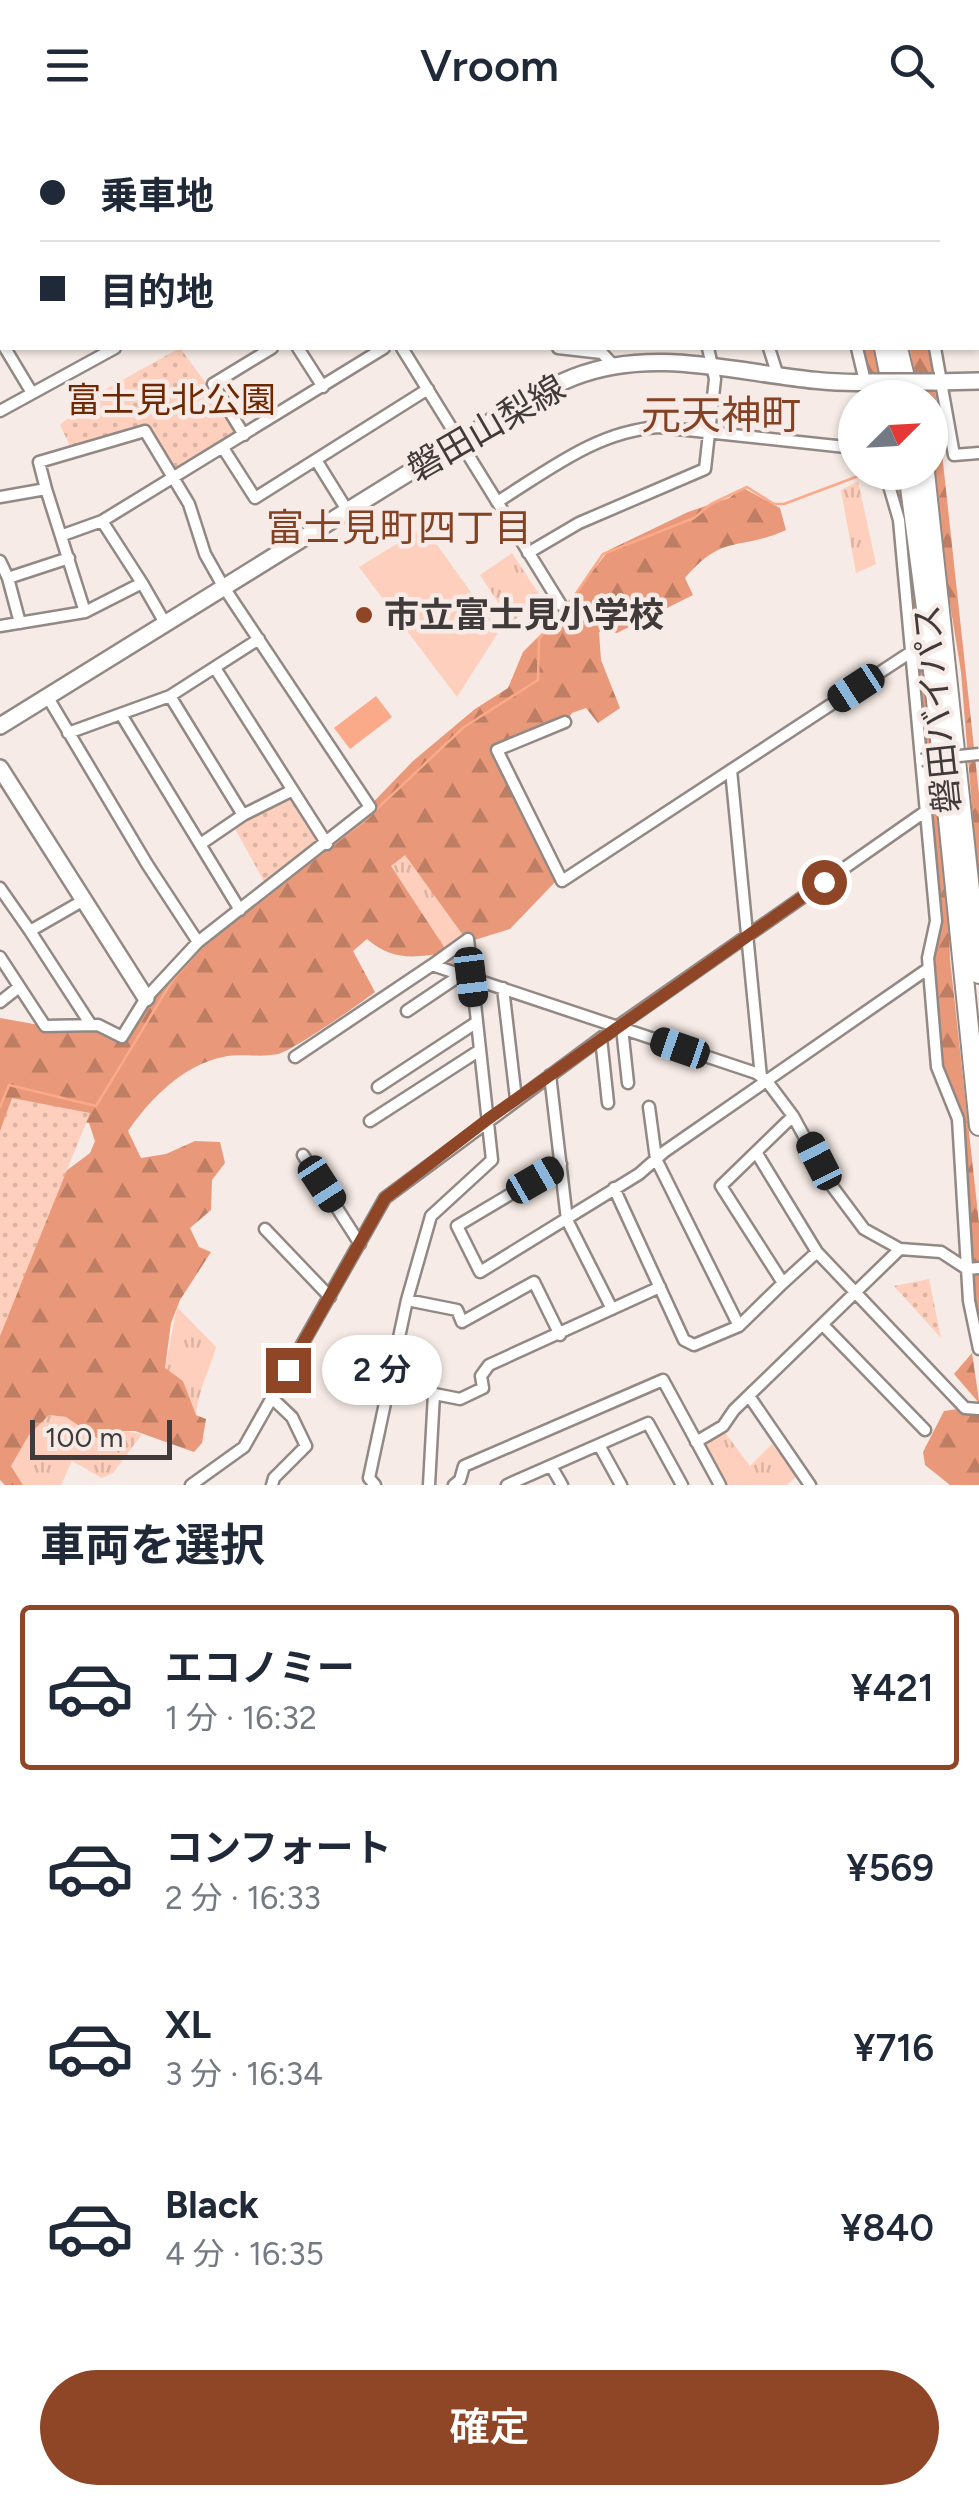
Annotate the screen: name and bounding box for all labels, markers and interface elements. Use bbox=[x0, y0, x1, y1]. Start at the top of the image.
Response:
icon: menu bbox=[40, 38, 95, 93]
text: Vroom bbox=[420, 38, 559, 92]
icon: search bbox=[884, 38, 939, 93]
text: 乗車地 bbox=[100, 173, 214, 219]
text: 目的地 bbox=[100, 269, 214, 315]
street label: 磐田山梨線 bbox=[400, 366, 572, 490]
park label: 富士見北公園 bbox=[66, 379, 276, 421]
north arrow bbox=[838, 380, 948, 490]
map controls bbox=[838, 380, 948, 490]
district label: 元天神町 bbox=[641, 391, 801, 439]
district label: 富士見町四丁目 bbox=[266, 505, 532, 551]
place label: 市立富士見小学校 bbox=[384, 594, 664, 636]
street label: 磐田バイパス bbox=[905, 603, 969, 815]
marker: 市立富士見小学校 bbox=[353, 604, 375, 626]
car bbox=[823, 659, 889, 717]
route start bbox=[802, 860, 847, 905]
car bbox=[452, 945, 490, 1009]
car bbox=[647, 1024, 713, 1072]
car bbox=[792, 1127, 846, 1195]
car bbox=[293, 1151, 351, 1217]
car bbox=[502, 1152, 568, 1208]
callout: 2 分 bbox=[323, 1335, 443, 1405]
route end bbox=[266, 1348, 311, 1393]
text: 2 分 bbox=[353, 1351, 411, 1389]
scale bar bbox=[30, 1415, 172, 1460]
text: 100 m bbox=[45, 1420, 123, 1454]
text: 車両を選択 bbox=[40, 1518, 265, 1572]
icon: car bbox=[45, 1643, 135, 1733]
text: エコノミー bbox=[165, 1645, 355, 1691]
text: ¥421 bbox=[851, 1665, 934, 1711]
text: 1 分 · 16:32 bbox=[165, 1699, 317, 1737]
icon: car bbox=[45, 1823, 135, 1913]
text: コンフォート bbox=[165, 1825, 392, 1871]
text: ¥569 bbox=[847, 1845, 934, 1891]
text: 2 分 · 16:33 bbox=[165, 1879, 321, 1917]
text: XL bbox=[165, 2002, 211, 2048]
icon: car bbox=[45, 2003, 135, 2093]
text: ¥716 bbox=[854, 2025, 934, 2071]
text: 3 分 · 16:34 bbox=[165, 2055, 323, 2093]
text: Black bbox=[165, 2182, 259, 2228]
icon: car bbox=[45, 2183, 135, 2273]
text: ¥840 bbox=[840, 2205, 934, 2251]
text: 4 分 · 16:35 bbox=[165, 2235, 324, 2273]
button: 確定 bbox=[40, 2370, 939, 2485]

